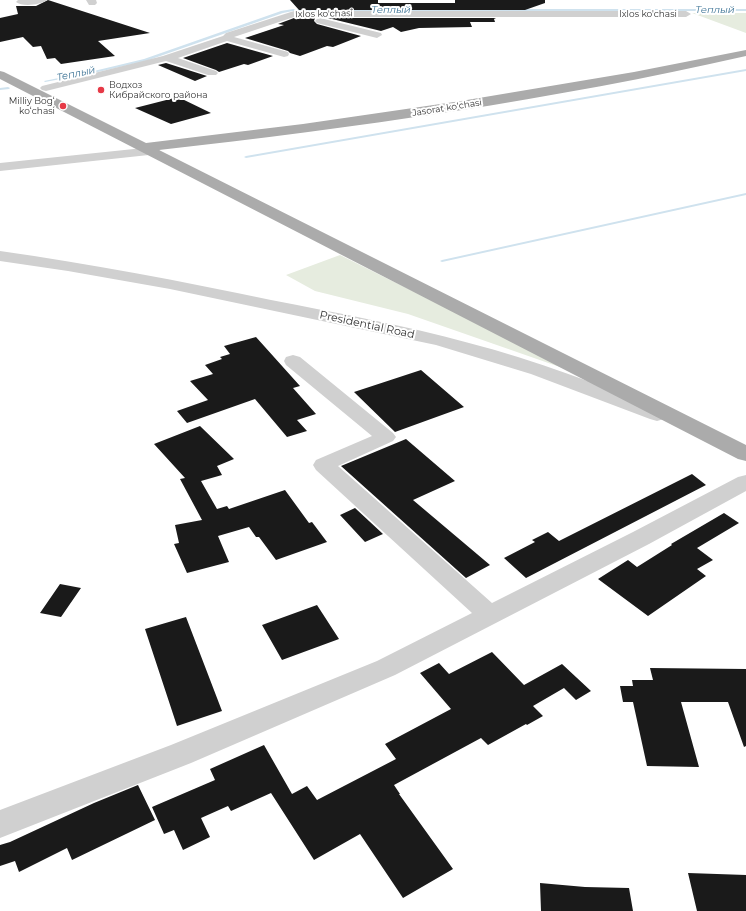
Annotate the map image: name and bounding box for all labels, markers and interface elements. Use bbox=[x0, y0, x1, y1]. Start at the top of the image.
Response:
water label: Теплый bbox=[371, 4, 411, 16]
water label: Теплый bbox=[695, 4, 735, 16]
street label: Ixlos ko'chasi bbox=[295, 8, 353, 20]
street label: Ixlos ko'chasi bbox=[619, 9, 677, 19]
water label: Теплый bbox=[56, 64, 96, 84]
place label: Водхоз Кибрайского района bbox=[109, 80, 208, 101]
marker: Водхоз Кибрайского района bbox=[96, 85, 106, 95]
place label: Milliy Bogʻ koʻchasi bbox=[9, 96, 55, 117]
street label: Jasorat koʻchasi bbox=[411, 97, 483, 119]
marker: Milliy Bogʻ koʻchasi bbox=[58, 101, 68, 111]
street label: Presidential Road bbox=[318, 308, 416, 342]

